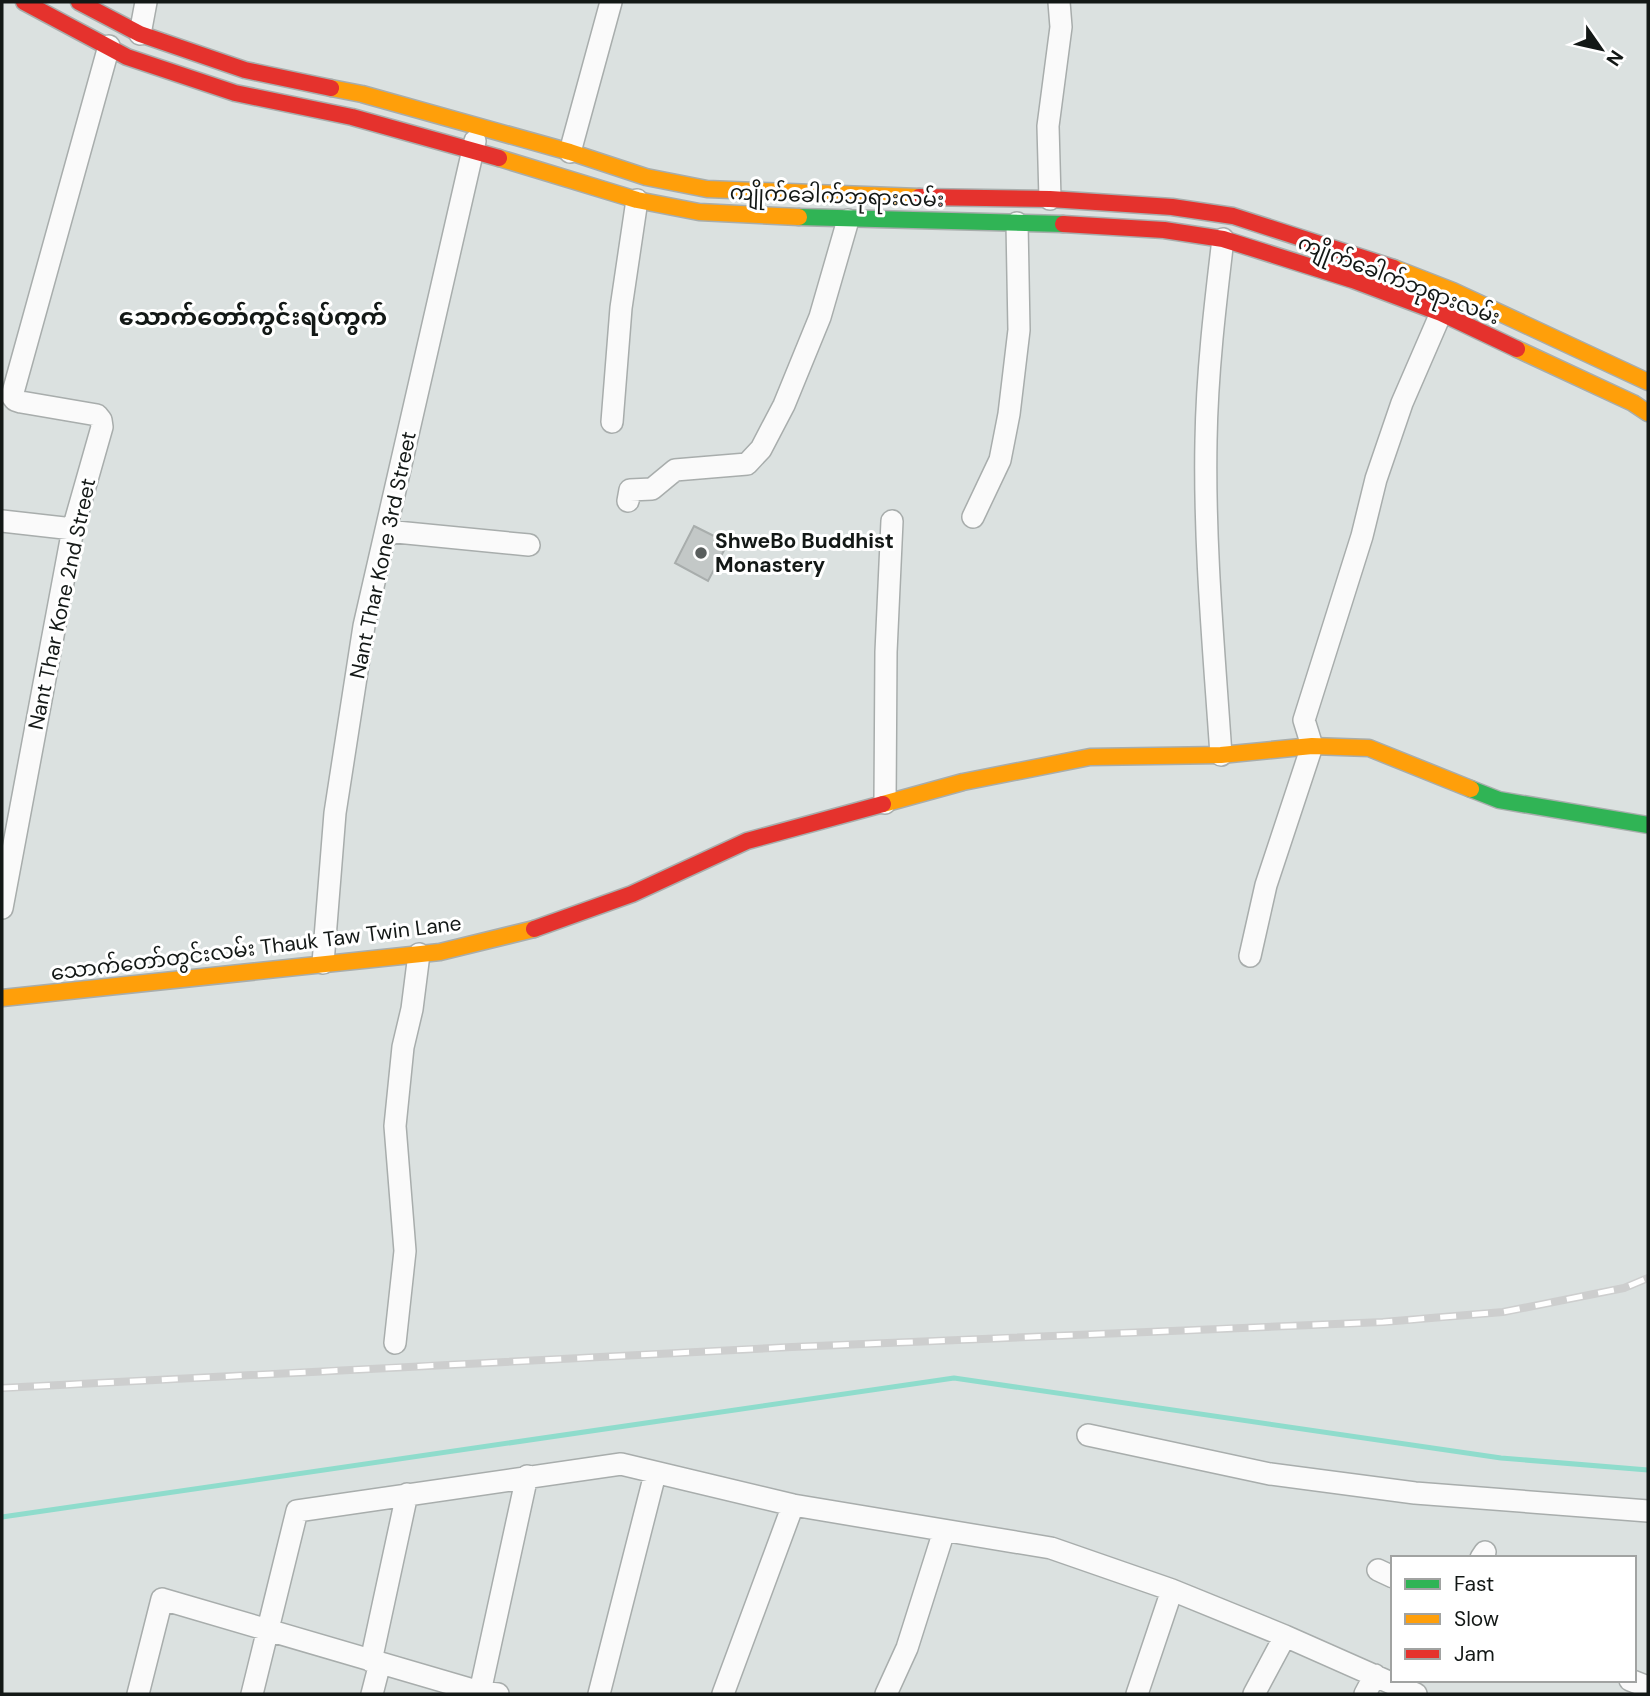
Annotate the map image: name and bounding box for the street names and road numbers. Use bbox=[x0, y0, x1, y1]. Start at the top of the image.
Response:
street label: ကျိုက်ခေါက်ဘုရားလမ်း bbox=[729, 176, 945, 218]
street label: ကျိုက်ခေါက်ဘုရားလမ်း bbox=[1292, 227, 1505, 335]
street label: Nant Thar Kone 3rd Street bbox=[343, 429, 423, 681]
street label: Nant Thar Kone 2nd Street bbox=[22, 476, 102, 732]
street label: သောက်တော်တွင်းလမ်း Thauk Taw Twin Lane bbox=[49, 907, 463, 989]

